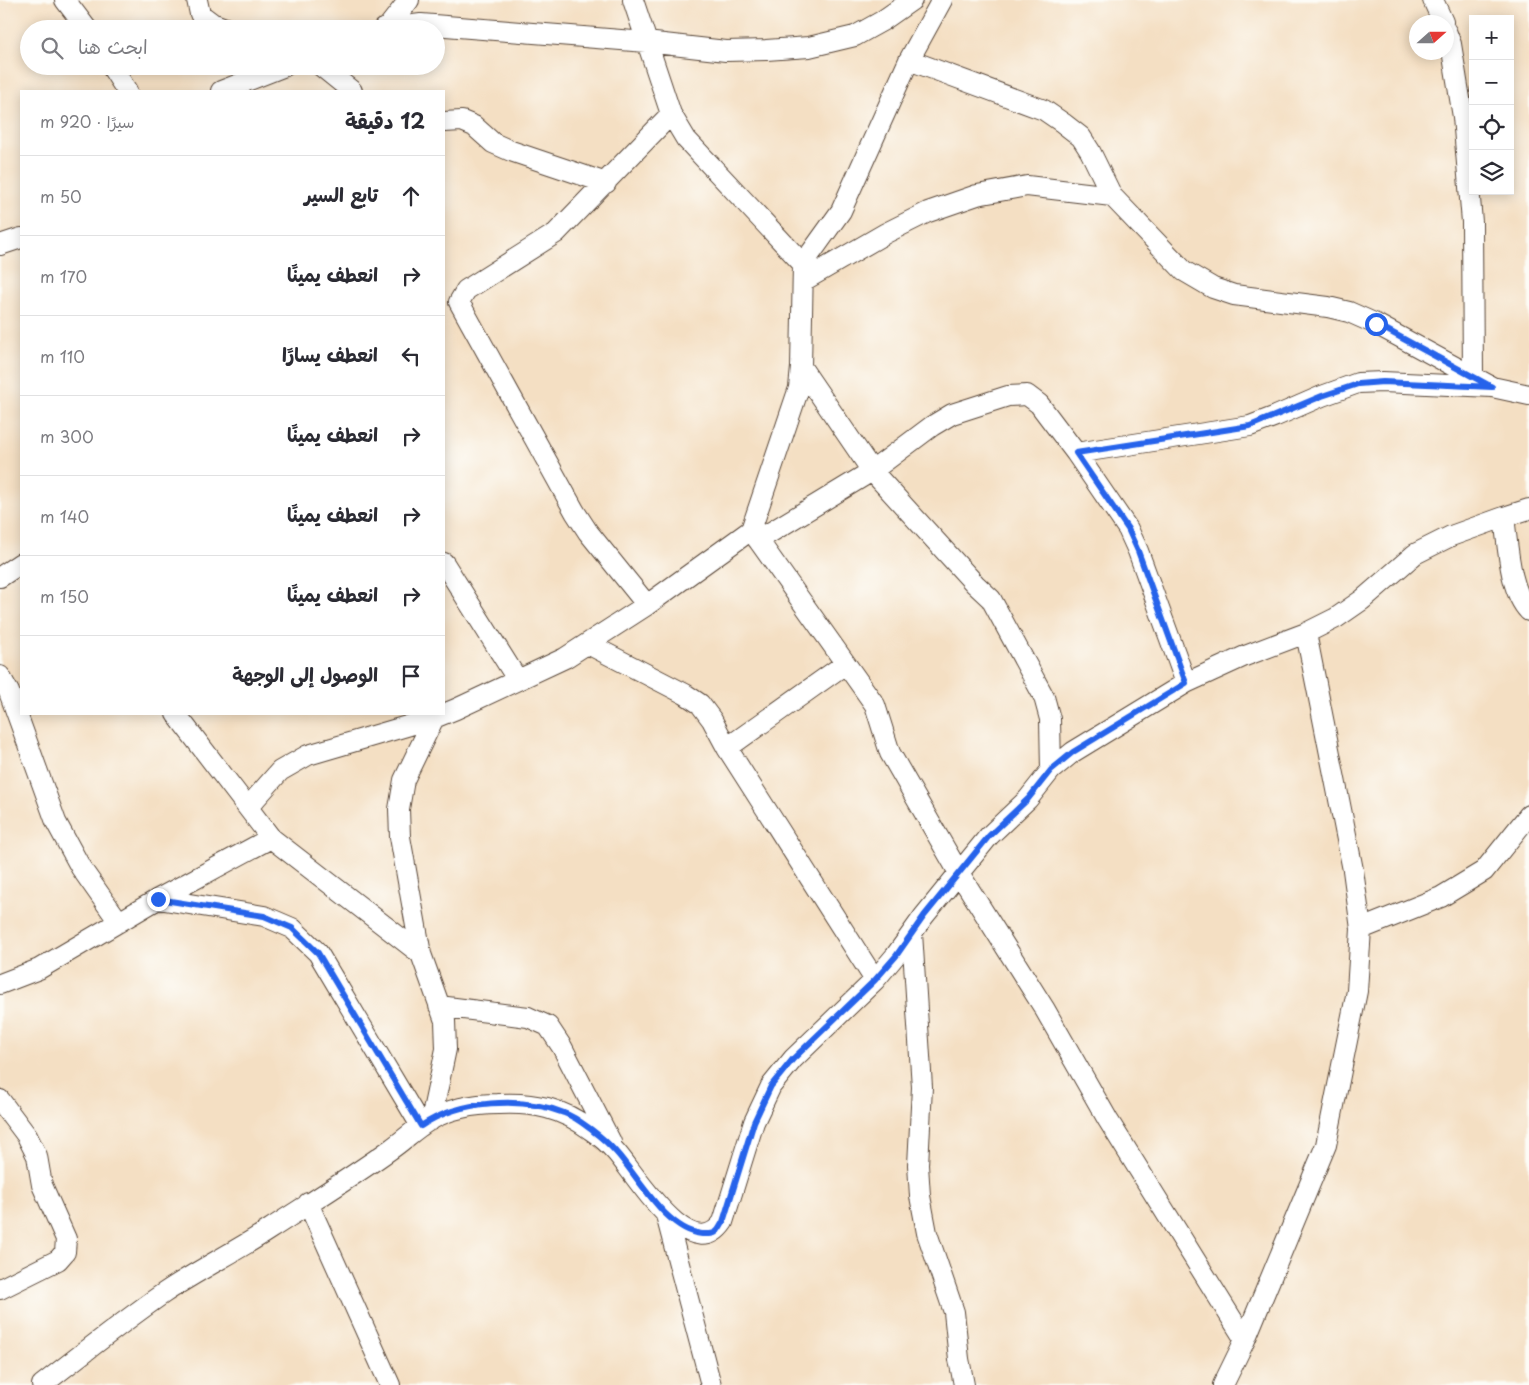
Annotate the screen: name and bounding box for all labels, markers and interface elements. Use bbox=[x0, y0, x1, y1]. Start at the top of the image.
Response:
north arrow bbox=[1409, 15, 1454, 60]
map controls bbox=[1469, 15, 1514, 195]
button: + bbox=[1469, 15, 1514, 60]
search box bbox=[20, 20, 445, 75]
text: ابحث هنا bbox=[78, 32, 148, 60]
icon: search bbox=[38, 34, 66, 62]
button: − bbox=[1469, 60, 1514, 105]
text: 12 دقيقة bbox=[345, 104, 425, 136]
button: locate bbox=[1469, 105, 1514, 150]
text: سيرًا · 920 m bbox=[40, 109, 134, 133]
button: layers bbox=[1469, 150, 1514, 195]
text: تابع السير bbox=[304, 180, 378, 208]
icon: ahead bbox=[397, 182, 425, 210]
text: 50 m bbox=[40, 184, 82, 208]
text: انعطف يمينًا bbox=[287, 260, 378, 288]
icon: right bbox=[397, 262, 425, 290]
text: 170 m bbox=[40, 264, 87, 288]
route start bbox=[1365, 313, 1388, 336]
text: انعطف يسارًا bbox=[282, 340, 378, 368]
icon: left bbox=[397, 342, 425, 370]
text: 110 m bbox=[40, 344, 85, 368]
text: انعطف يمينًا bbox=[287, 420, 378, 448]
icon: right bbox=[397, 422, 425, 450]
text: 300 m bbox=[40, 424, 94, 448]
text: انعطف يمينًا bbox=[287, 500, 378, 528]
icon: right bbox=[397, 502, 425, 530]
text: 140 m bbox=[40, 504, 89, 528]
text: انعطف يمينًا bbox=[287, 580, 378, 608]
icon: right bbox=[397, 582, 425, 610]
text: 150 m bbox=[40, 584, 89, 608]
text: الوصول إلى الوجهة bbox=[232, 660, 378, 688]
icon: arrive bbox=[397, 662, 425, 690]
route end bbox=[147, 888, 170, 911]

